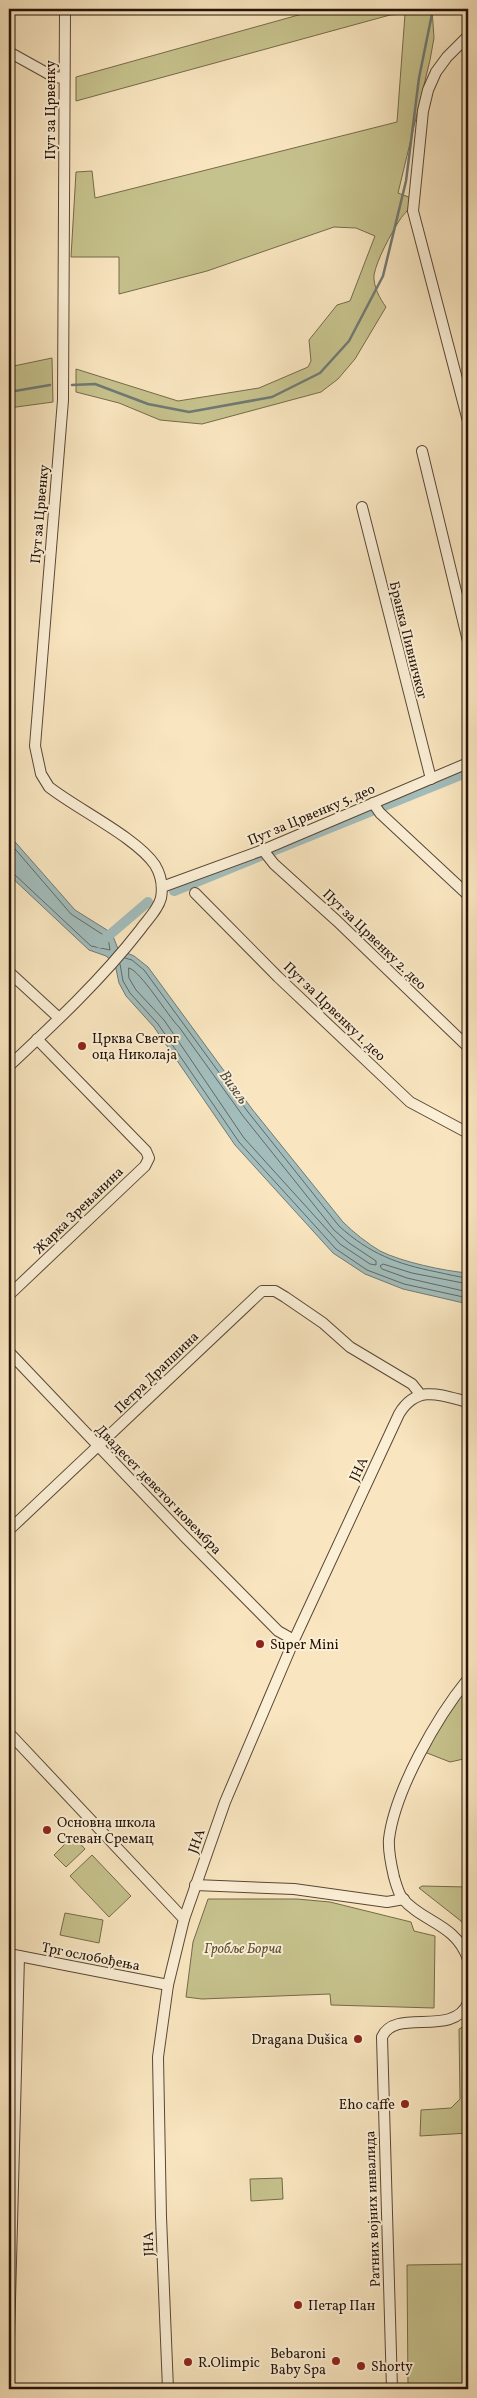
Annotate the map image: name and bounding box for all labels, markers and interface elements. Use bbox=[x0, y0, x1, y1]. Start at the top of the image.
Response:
street label: Пут за Црвенку bbox=[42, 60, 61, 160]
street label: Пут за Црвенку bbox=[27, 463, 54, 565]
street label: Бранка Пивничког bbox=[384, 579, 431, 701]
street label: Пут за Црвенку 5. део bbox=[245, 780, 378, 851]
street label: Пут за Црвенку 2. део bbox=[318, 885, 430, 995]
street label: Пут за Црвенку 1. део bbox=[279, 958, 389, 1066]
place label: Црква Светог оца Николаја bbox=[92, 1030, 179, 1065]
marker: Црква Светог оца Николаја bbox=[76, 1040, 88, 1052]
water label: Визељ bbox=[213, 1066, 253, 1110]
street label: Жарка Зрењанина bbox=[30, 1163, 128, 1259]
street label: Петра Драпшина bbox=[111, 1328, 203, 1418]
street label: Двадесет деветог новембра bbox=[91, 1421, 225, 1559]
street label: ЈНА bbox=[345, 1454, 373, 1485]
place label: Super Mini bbox=[270, 1636, 339, 1655]
marker: Super Mini bbox=[254, 1638, 266, 1650]
place label: Основна школа Стеван Сремац bbox=[57, 1814, 156, 1849]
marker: Основна школа Стеван Сремац bbox=[41, 1824, 53, 1836]
street label: ЈНА bbox=[184, 1826, 211, 1857]
street label: Трг ослобођења bbox=[40, 1939, 142, 1976]
park label: Гробље Борча bbox=[204, 1940, 282, 1959]
place label: Dragana Dušica bbox=[251, 2031, 348, 2050]
marker: Dragana Dušica bbox=[352, 2033, 364, 2045]
place label: Eho caffe bbox=[339, 2096, 395, 2115]
marker: Eho caffe bbox=[399, 2098, 411, 2110]
street label: Ратних војних инвалида bbox=[361, 2130, 386, 2287]
street label: ЈНА bbox=[140, 2231, 159, 2257]
place label: Петар Пан bbox=[308, 2297, 376, 2316]
marker: Петар Пан bbox=[292, 2299, 304, 2311]
place label: Bebaroni Baby Spa bbox=[270, 2345, 326, 2380]
place label: R.Olimpic bbox=[198, 2354, 260, 2373]
marker: Bebaroni Baby Spa bbox=[330, 2355, 342, 2367]
marker: R.Olimpic bbox=[182, 2356, 194, 2368]
place label: Shorty bbox=[371, 2358, 413, 2377]
marker: Shorty bbox=[355, 2360, 367, 2372]

